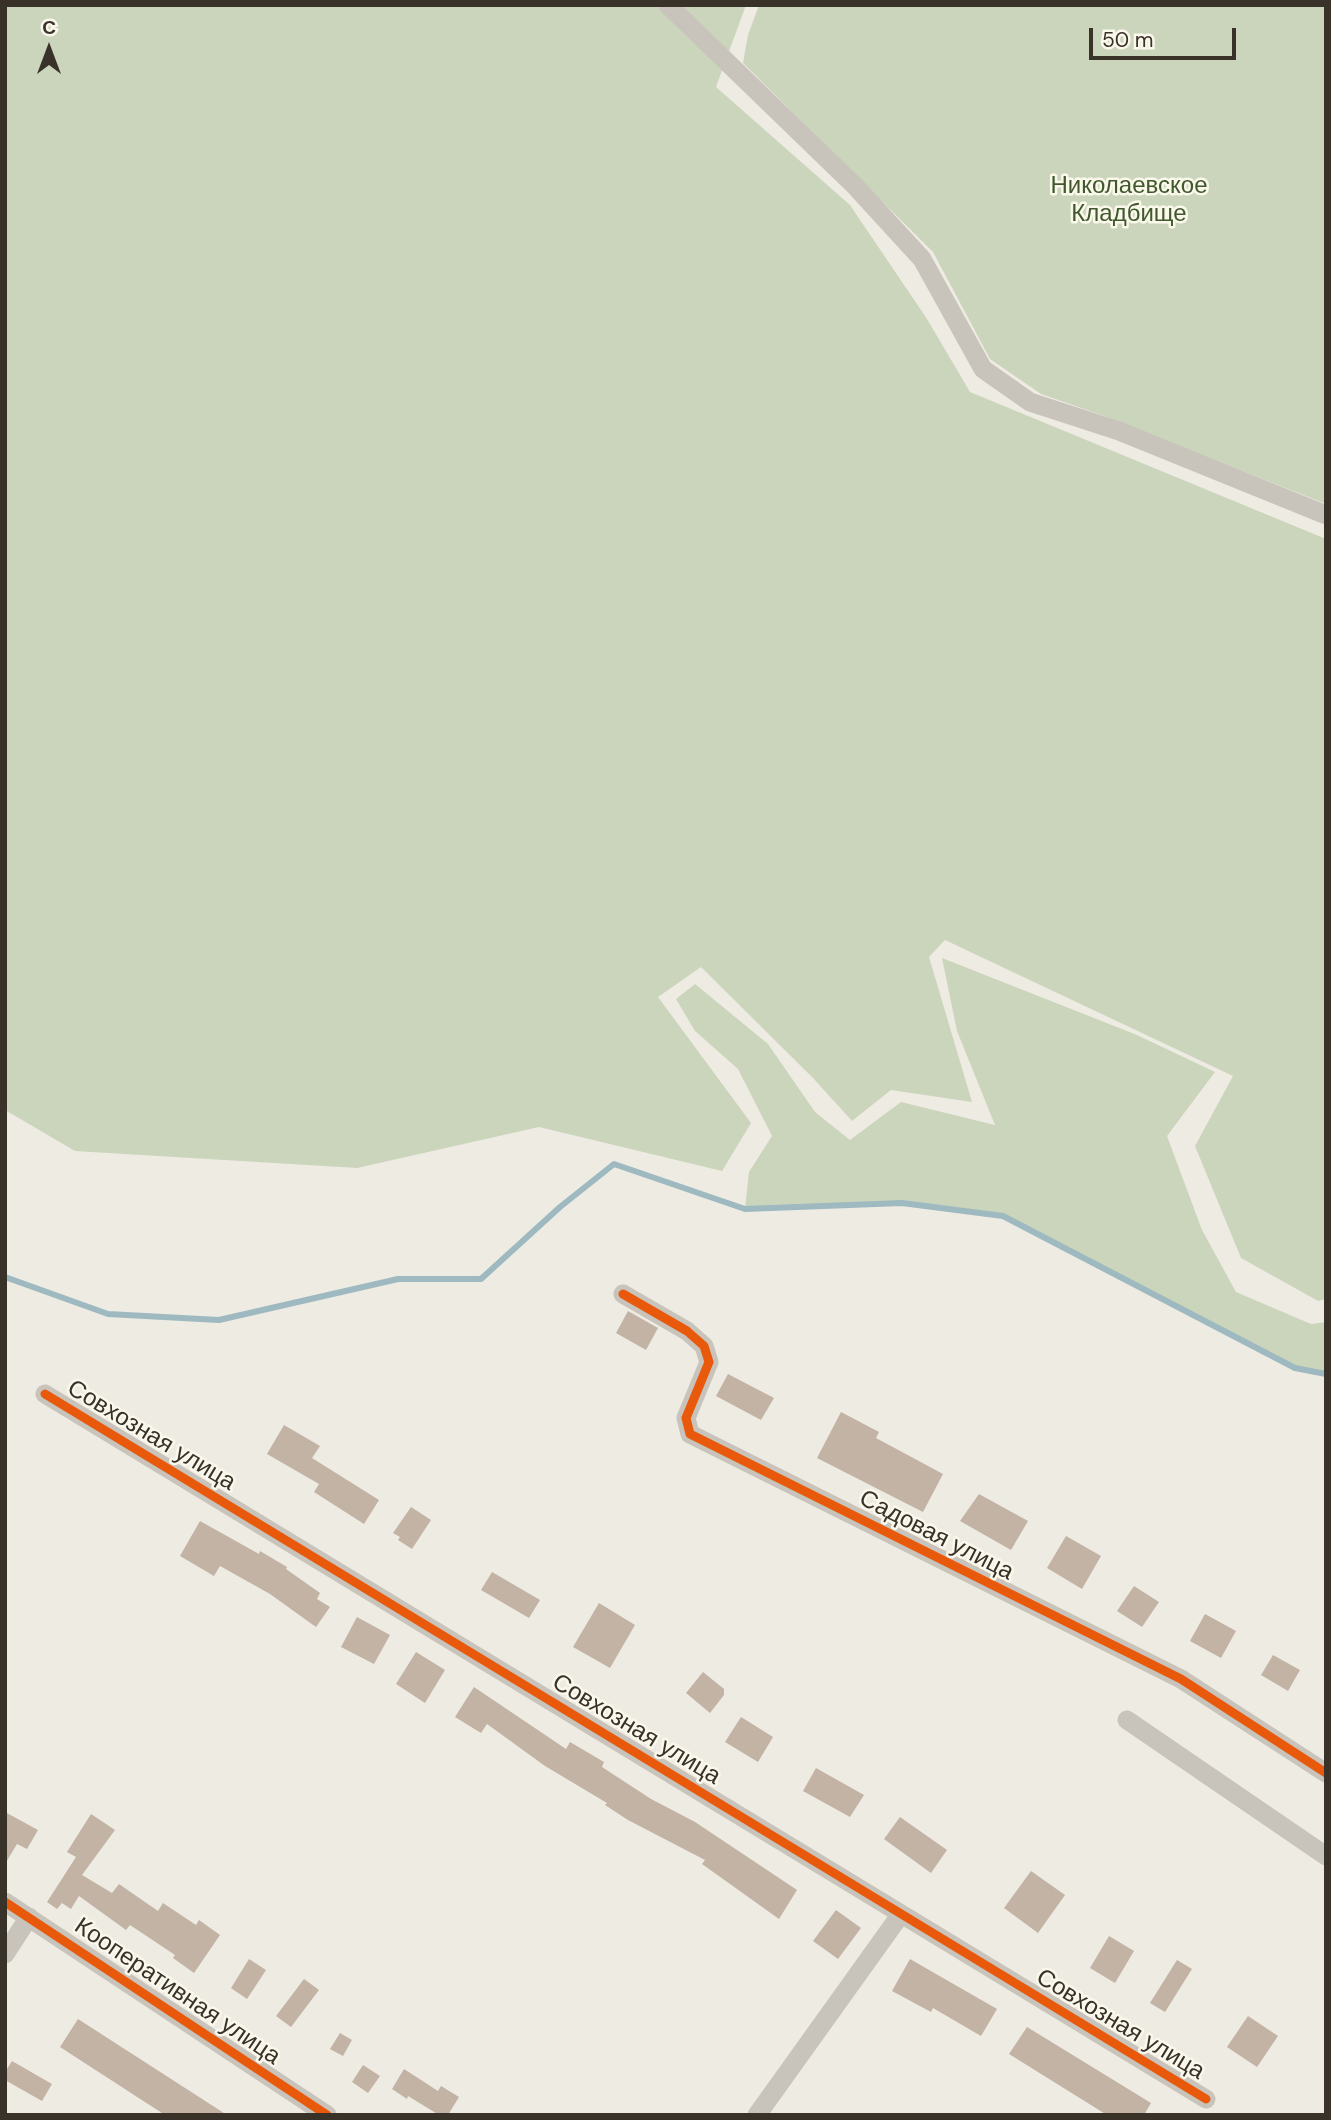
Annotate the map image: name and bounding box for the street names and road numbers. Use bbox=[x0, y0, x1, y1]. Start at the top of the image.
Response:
street label: Совхозная улица bbox=[62, 1374, 240, 1498]
street label: Садовая улица bbox=[854, 1485, 1018, 1587]
street label: Совхозная улица bbox=[547, 1668, 725, 1792]
street label: Кооперативная улица bbox=[69, 1912, 285, 2072]
street label: Совхозная улица bbox=[1031, 1963, 1209, 2087]

